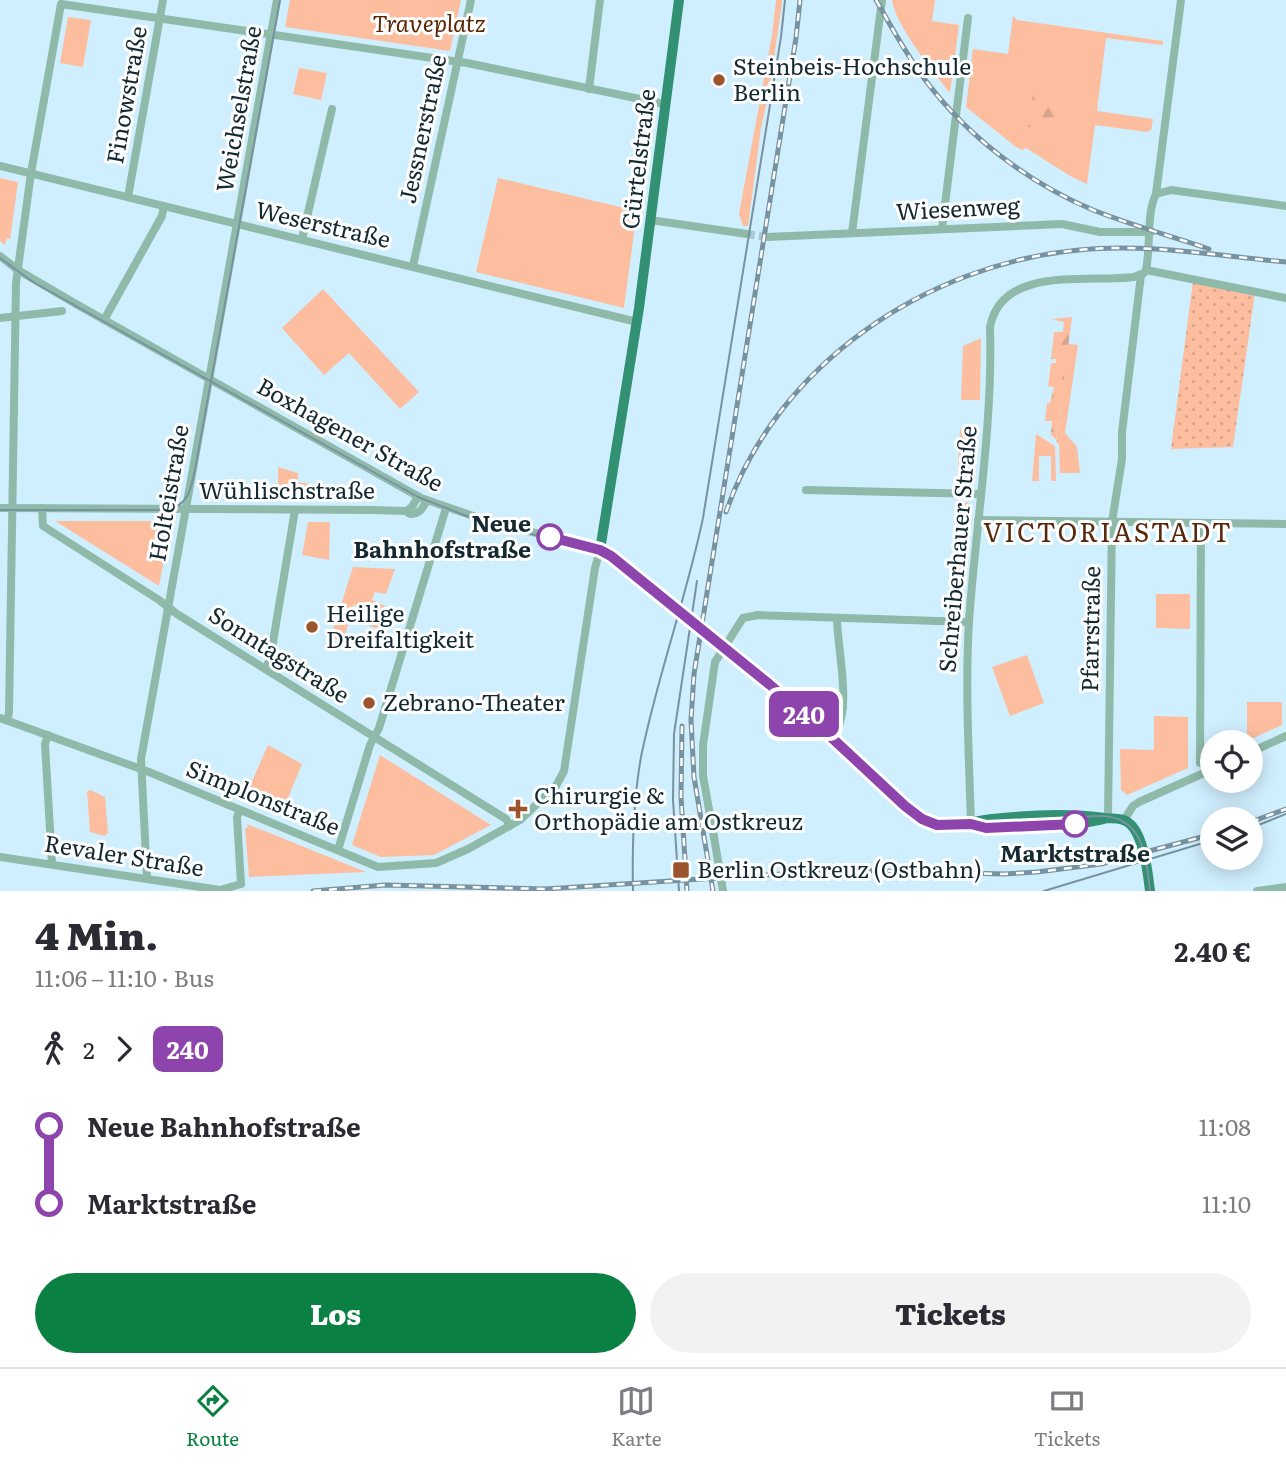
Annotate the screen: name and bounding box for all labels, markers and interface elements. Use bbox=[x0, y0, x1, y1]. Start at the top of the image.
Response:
park label: Traveplatz bbox=[373, 5, 485, 39]
street label: Finowstraße bbox=[96, 23, 154, 166]
street label: Weichselstraße bbox=[206, 23, 268, 195]
place label: Steinbeis-Hochschule Berlin bbox=[733, 48, 971, 108]
street label: Jessnerstraße bbox=[389, 51, 453, 206]
marker: Steinbeis-Hochschule Berlin bbox=[711, 72, 727, 88]
street label: Gürtelstraße bbox=[612, 87, 662, 231]
street label: Wiesenweg bbox=[895, 187, 1021, 227]
street label: Weserstraße bbox=[253, 191, 394, 255]
street label: Boxhagener Straße bbox=[252, 368, 450, 499]
street label: Holteistraße bbox=[138, 422, 196, 564]
street label: Schreiberhauer Straße bbox=[928, 424, 984, 674]
street label: Wühlischstraße bbox=[199, 472, 375, 506]
place label: Neue Bahnhofstraße bbox=[353, 505, 531, 565]
district label: VICTORIASTADT bbox=[983, 511, 1233, 550]
marker: Neue Bahnhofstraße bbox=[537, 524, 563, 550]
street label: Pfarrstraße bbox=[1071, 566, 1107, 692]
place label: Heilige Dreifaltigkeit bbox=[326, 595, 475, 655]
street label: Sonntagstraße bbox=[203, 596, 357, 710]
marker: Heilige Dreifaltigkeit bbox=[304, 619, 320, 635]
place label: Zebrano-Theater bbox=[383, 684, 565, 718]
line badge: 240 bbox=[764, 691, 844, 737]
marker: Zebrano-Theater bbox=[361, 695, 377, 711]
text: 240 bbox=[783, 696, 825, 731]
map controls bbox=[1200, 730, 1263, 870]
button: locate bbox=[1200, 730, 1263, 793]
street label: Simplonstraße bbox=[182, 750, 346, 842]
place label: Chirurgie & Orthopädie am Ostkreuz bbox=[534, 777, 803, 837]
marker: Chirurgie & Orthopädie am Ostkreuz bbox=[508, 799, 528, 819]
button: layers bbox=[1200, 807, 1263, 870]
marker: Marktstraße bbox=[1062, 811, 1088, 837]
street label: Revaler Straße bbox=[42, 825, 207, 883]
place label: Marktstraße bbox=[1000, 835, 1150, 869]
place label: Berlin Ostkreuz (Ostbahn) bbox=[697, 851, 982, 885]
marker: Berlin Ostkreuz (Ostbahn) bbox=[671, 860, 691, 880]
text: 4 Min. bbox=[35, 905, 158, 962]
text: 2.40 € bbox=[1174, 931, 1251, 970]
text: 11:06 – 11:10 · Bus bbox=[35, 960, 214, 994]
icon: walk bbox=[35, 1030, 73, 1068]
icon: forward bbox=[105, 1030, 143, 1068]
text: 240 bbox=[167, 1031, 209, 1066]
text: 2 bbox=[83, 1032, 95, 1066]
text: Neue Bahnhofstraße bbox=[87, 1106, 361, 1145]
text: 11:08 bbox=[1199, 1109, 1251, 1143]
text: Marktstraße bbox=[87, 1183, 256, 1222]
text: 11:10 bbox=[1202, 1186, 1251, 1220]
button: Los bbox=[35, 1273, 636, 1353]
button: Tickets bbox=[650, 1273, 1251, 1353]
tab: Route bbox=[186, 1382, 239, 1452]
tab: Karte bbox=[611, 1382, 662, 1452]
tab: Tickets bbox=[1034, 1382, 1100, 1452]

